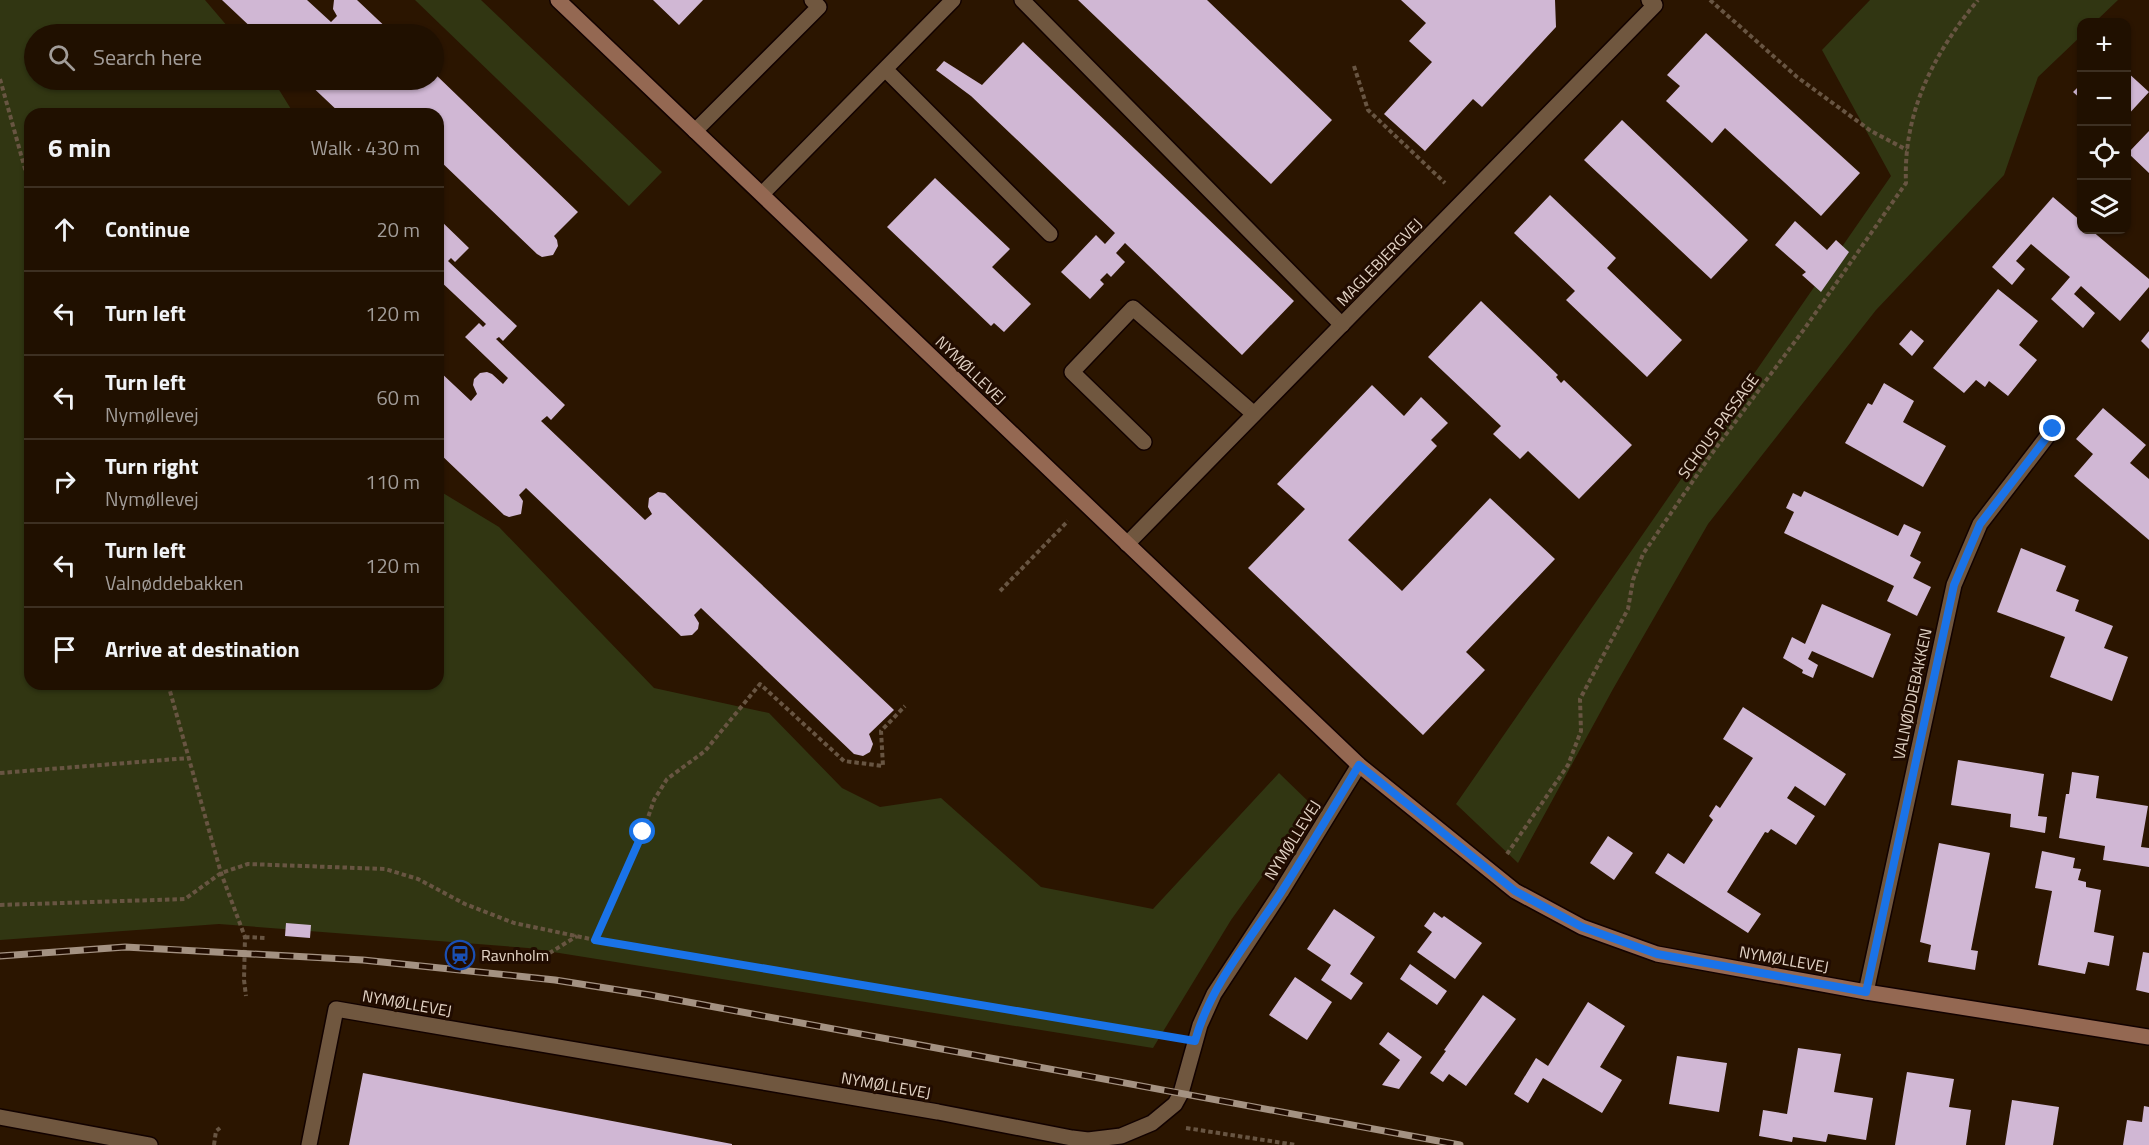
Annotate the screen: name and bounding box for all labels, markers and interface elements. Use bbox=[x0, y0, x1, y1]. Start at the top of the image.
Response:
map controls bbox=[2077, 18, 2131, 234]
button: + bbox=[2077, 18, 2131, 72]
search box bbox=[24, 24, 444, 90]
text: Search here bbox=[93, 40, 202, 74]
icon: search bbox=[45, 41, 78, 74]
button: − bbox=[2077, 72, 2131, 126]
button: locate bbox=[2077, 126, 2131, 180]
text: 6 min bbox=[48, 128, 111, 167]
text: Walk · 430 m bbox=[311, 132, 420, 163]
button: layers bbox=[2077, 180, 2131, 234]
text: Continue bbox=[105, 212, 190, 246]
street label: MAGLEBJERGVEJ bbox=[1331, 212, 1427, 312]
icon: ahead bbox=[48, 213, 81, 246]
text: 20 m bbox=[376, 214, 420, 245]
text: Turn left bbox=[105, 296, 186, 330]
icon: left bbox=[48, 297, 81, 330]
text: 120 m bbox=[365, 298, 420, 329]
street label: NYMØLLEVEJ bbox=[930, 330, 1012, 410]
text: Turn left bbox=[105, 365, 186, 399]
street label: SCHOUS PASSAGE bbox=[1672, 368, 1764, 484]
icon: left bbox=[48, 381, 81, 414]
text: 60 m bbox=[376, 382, 420, 413]
text: Nymøllevej bbox=[105, 399, 199, 430]
route end bbox=[2039, 415, 2065, 441]
text: Turn right bbox=[105, 449, 199, 483]
icon: right bbox=[48, 465, 81, 498]
text: 110 m bbox=[365, 466, 420, 497]
text: Nymøllevej bbox=[105, 483, 199, 514]
text: Turn left bbox=[105, 533, 186, 567]
icon: left bbox=[48, 549, 81, 582]
text: 120 m bbox=[365, 550, 420, 581]
text: Valnøddebakken bbox=[105, 567, 244, 598]
street label: VALNØDDEBAKKEN bbox=[1886, 626, 1938, 762]
text: Arrive at destination bbox=[105, 632, 300, 666]
icon: arrive bbox=[48, 633, 81, 666]
street label: NYMØLLEVEJ bbox=[1258, 795, 1326, 885]
route start bbox=[629, 818, 655, 844]
station icon: Ravnholm bbox=[444, 939, 476, 971]
street label: NYMØLLEVEJ bbox=[1737, 939, 1831, 979]
place label: Ravnholm bbox=[481, 943, 549, 967]
street label: NYMØLLEVEJ bbox=[360, 983, 454, 1023]
street label: NYMØLLEVEJ bbox=[839, 1065, 933, 1105]

